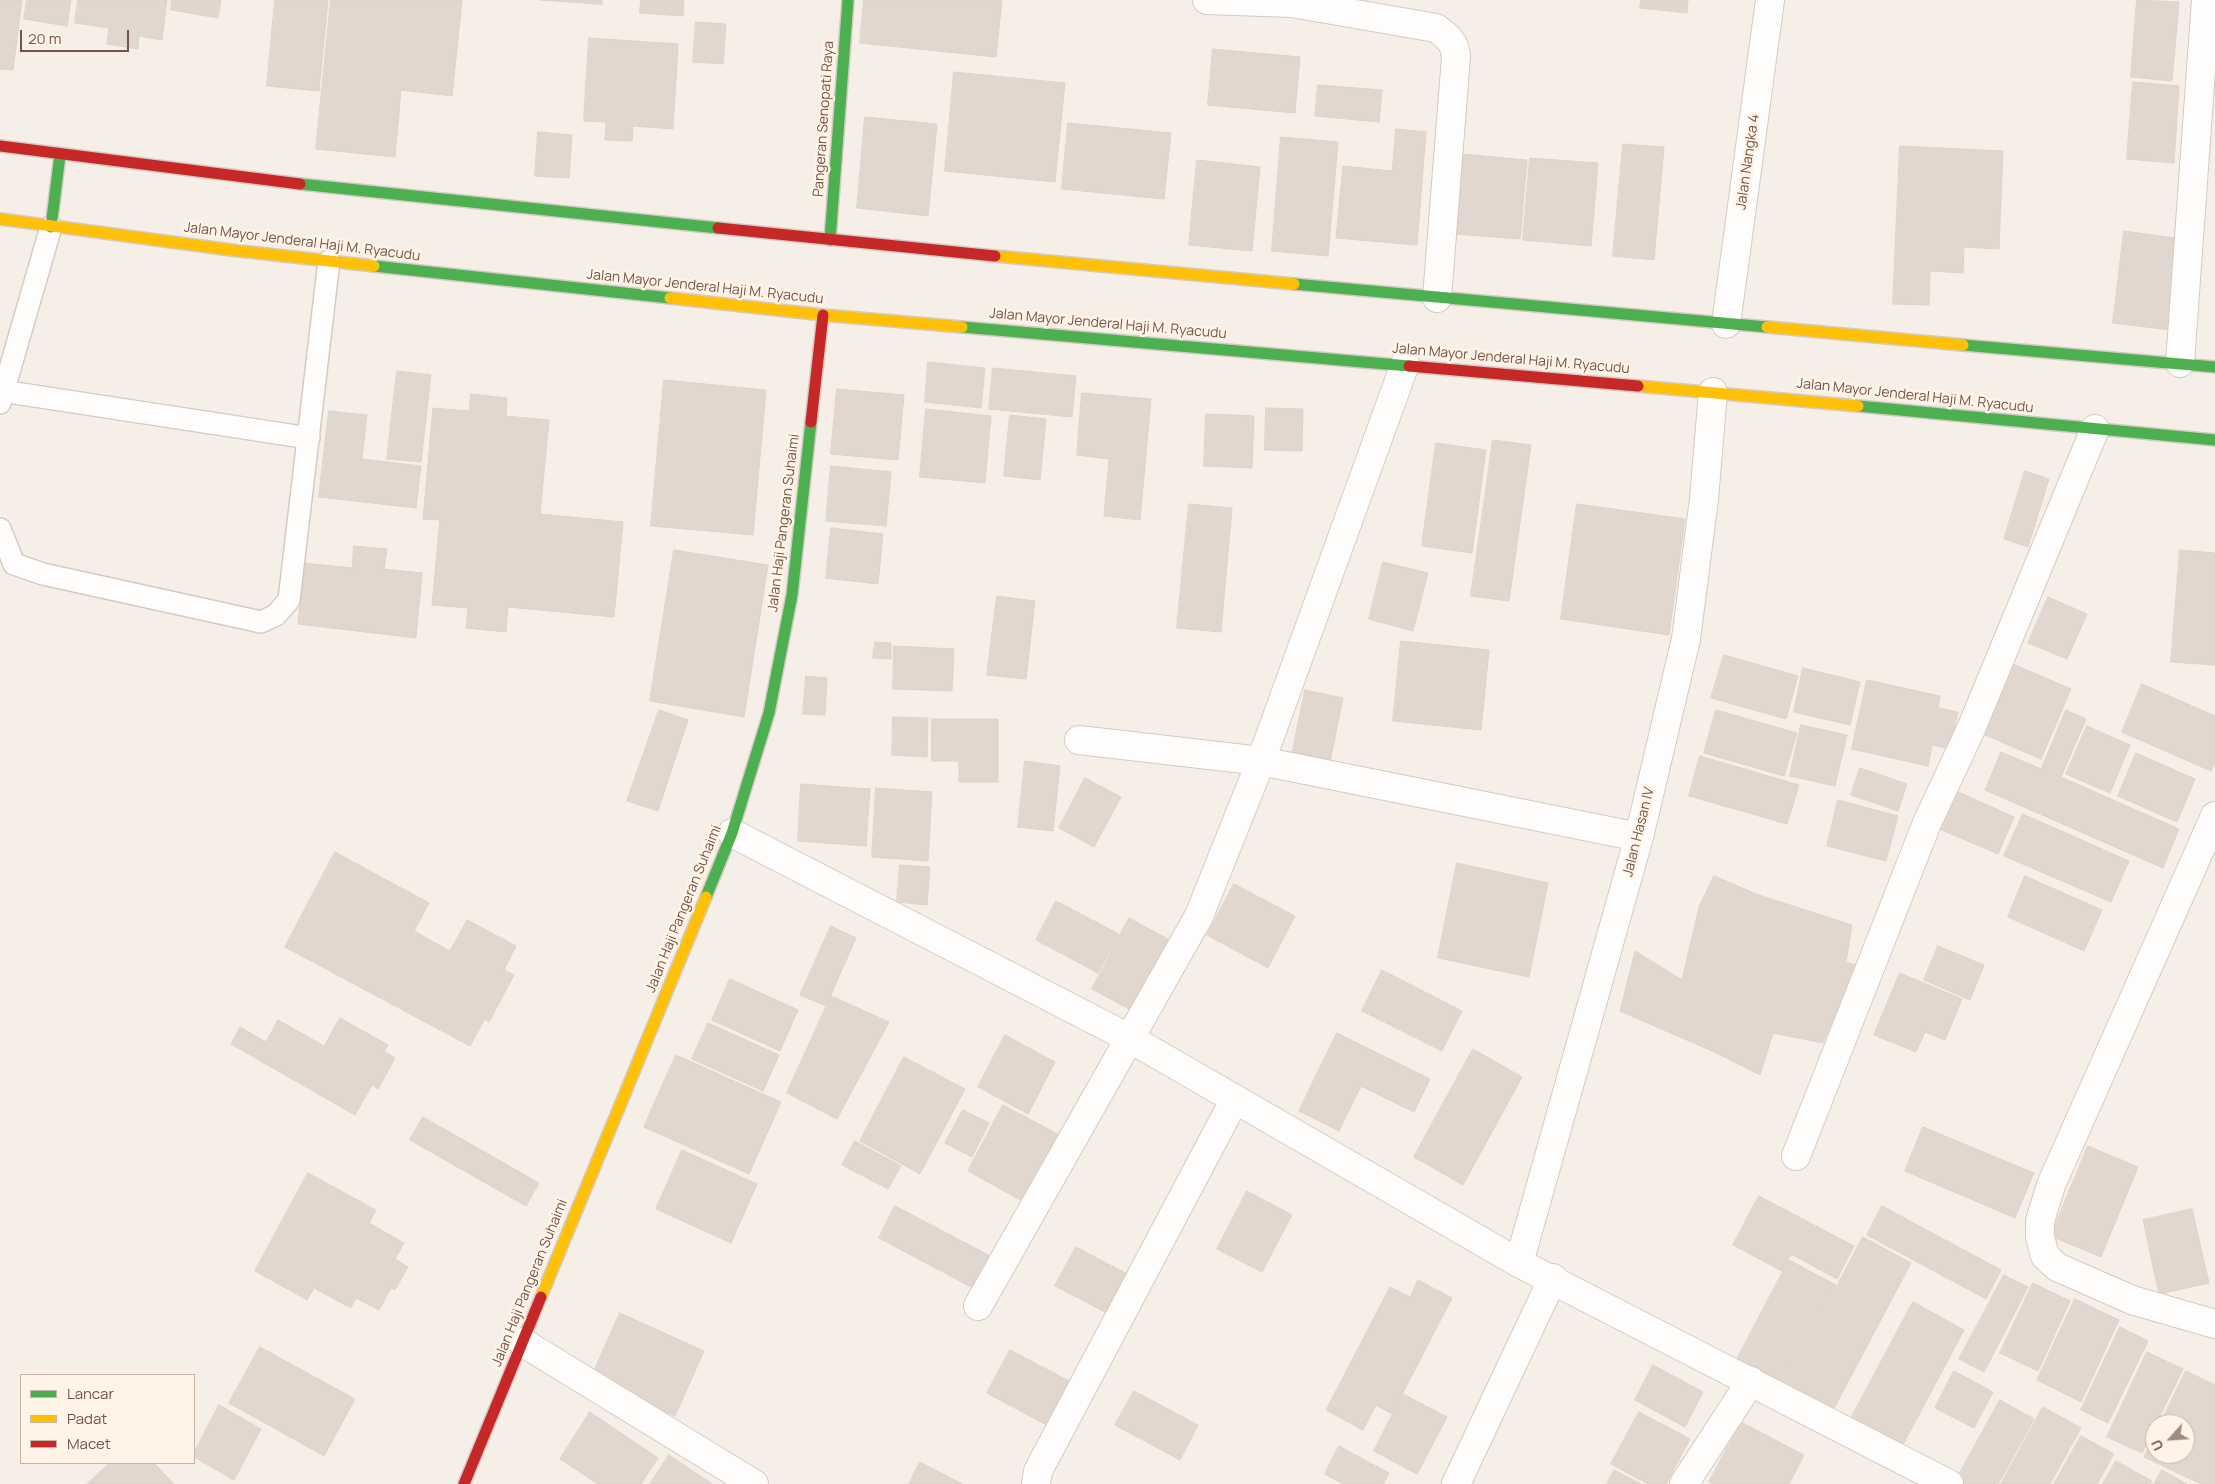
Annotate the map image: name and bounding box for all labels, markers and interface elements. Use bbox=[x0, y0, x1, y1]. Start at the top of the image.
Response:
scale bar bbox=[22, 20, 131, 52]
text: 20 m bbox=[28, 28, 61, 49]
street label: Pangeran Senopati Raya bbox=[810, 40, 838, 198]
street label: Jalan Nangka 4 bbox=[1733, 113, 1763, 211]
street label: Jalan Mayor Jenderal Haji M. Ryacudu bbox=[183, 219, 421, 265]
street label: Jalan Mayor Jenderal Haji M. Ryacudu bbox=[586, 266, 824, 308]
street label: Jalan Mayor Jenderal Haji M. Ryacudu bbox=[989, 305, 1227, 343]
street label: Jalan Mayor Jenderal Haji M. Ryacudu bbox=[1392, 340, 1630, 378]
street label: Jalan Mayor Jenderal Haji M. Ryacudu bbox=[1796, 375, 2034, 417]
street label: Jalan Haji Pangeran Suhaimi bbox=[765, 433, 803, 613]
street label: Jalan Hasan IV bbox=[1620, 785, 1658, 879]
street label: Jalan Haji Pangeran Suhaimi bbox=[643, 823, 725, 995]
street label: Jalan Haji Pangeran Suhaimi bbox=[489, 1197, 571, 1369]
legend bbox=[20, 1374, 195, 1464]
text: Lancar bbox=[67, 1383, 114, 1404]
text: Padat bbox=[67, 1408, 107, 1429]
north arrow bbox=[2145, 1414, 2195, 1464]
text: Macet bbox=[67, 1433, 111, 1454]
text: U bbox=[2146, 1437, 2168, 1454]

